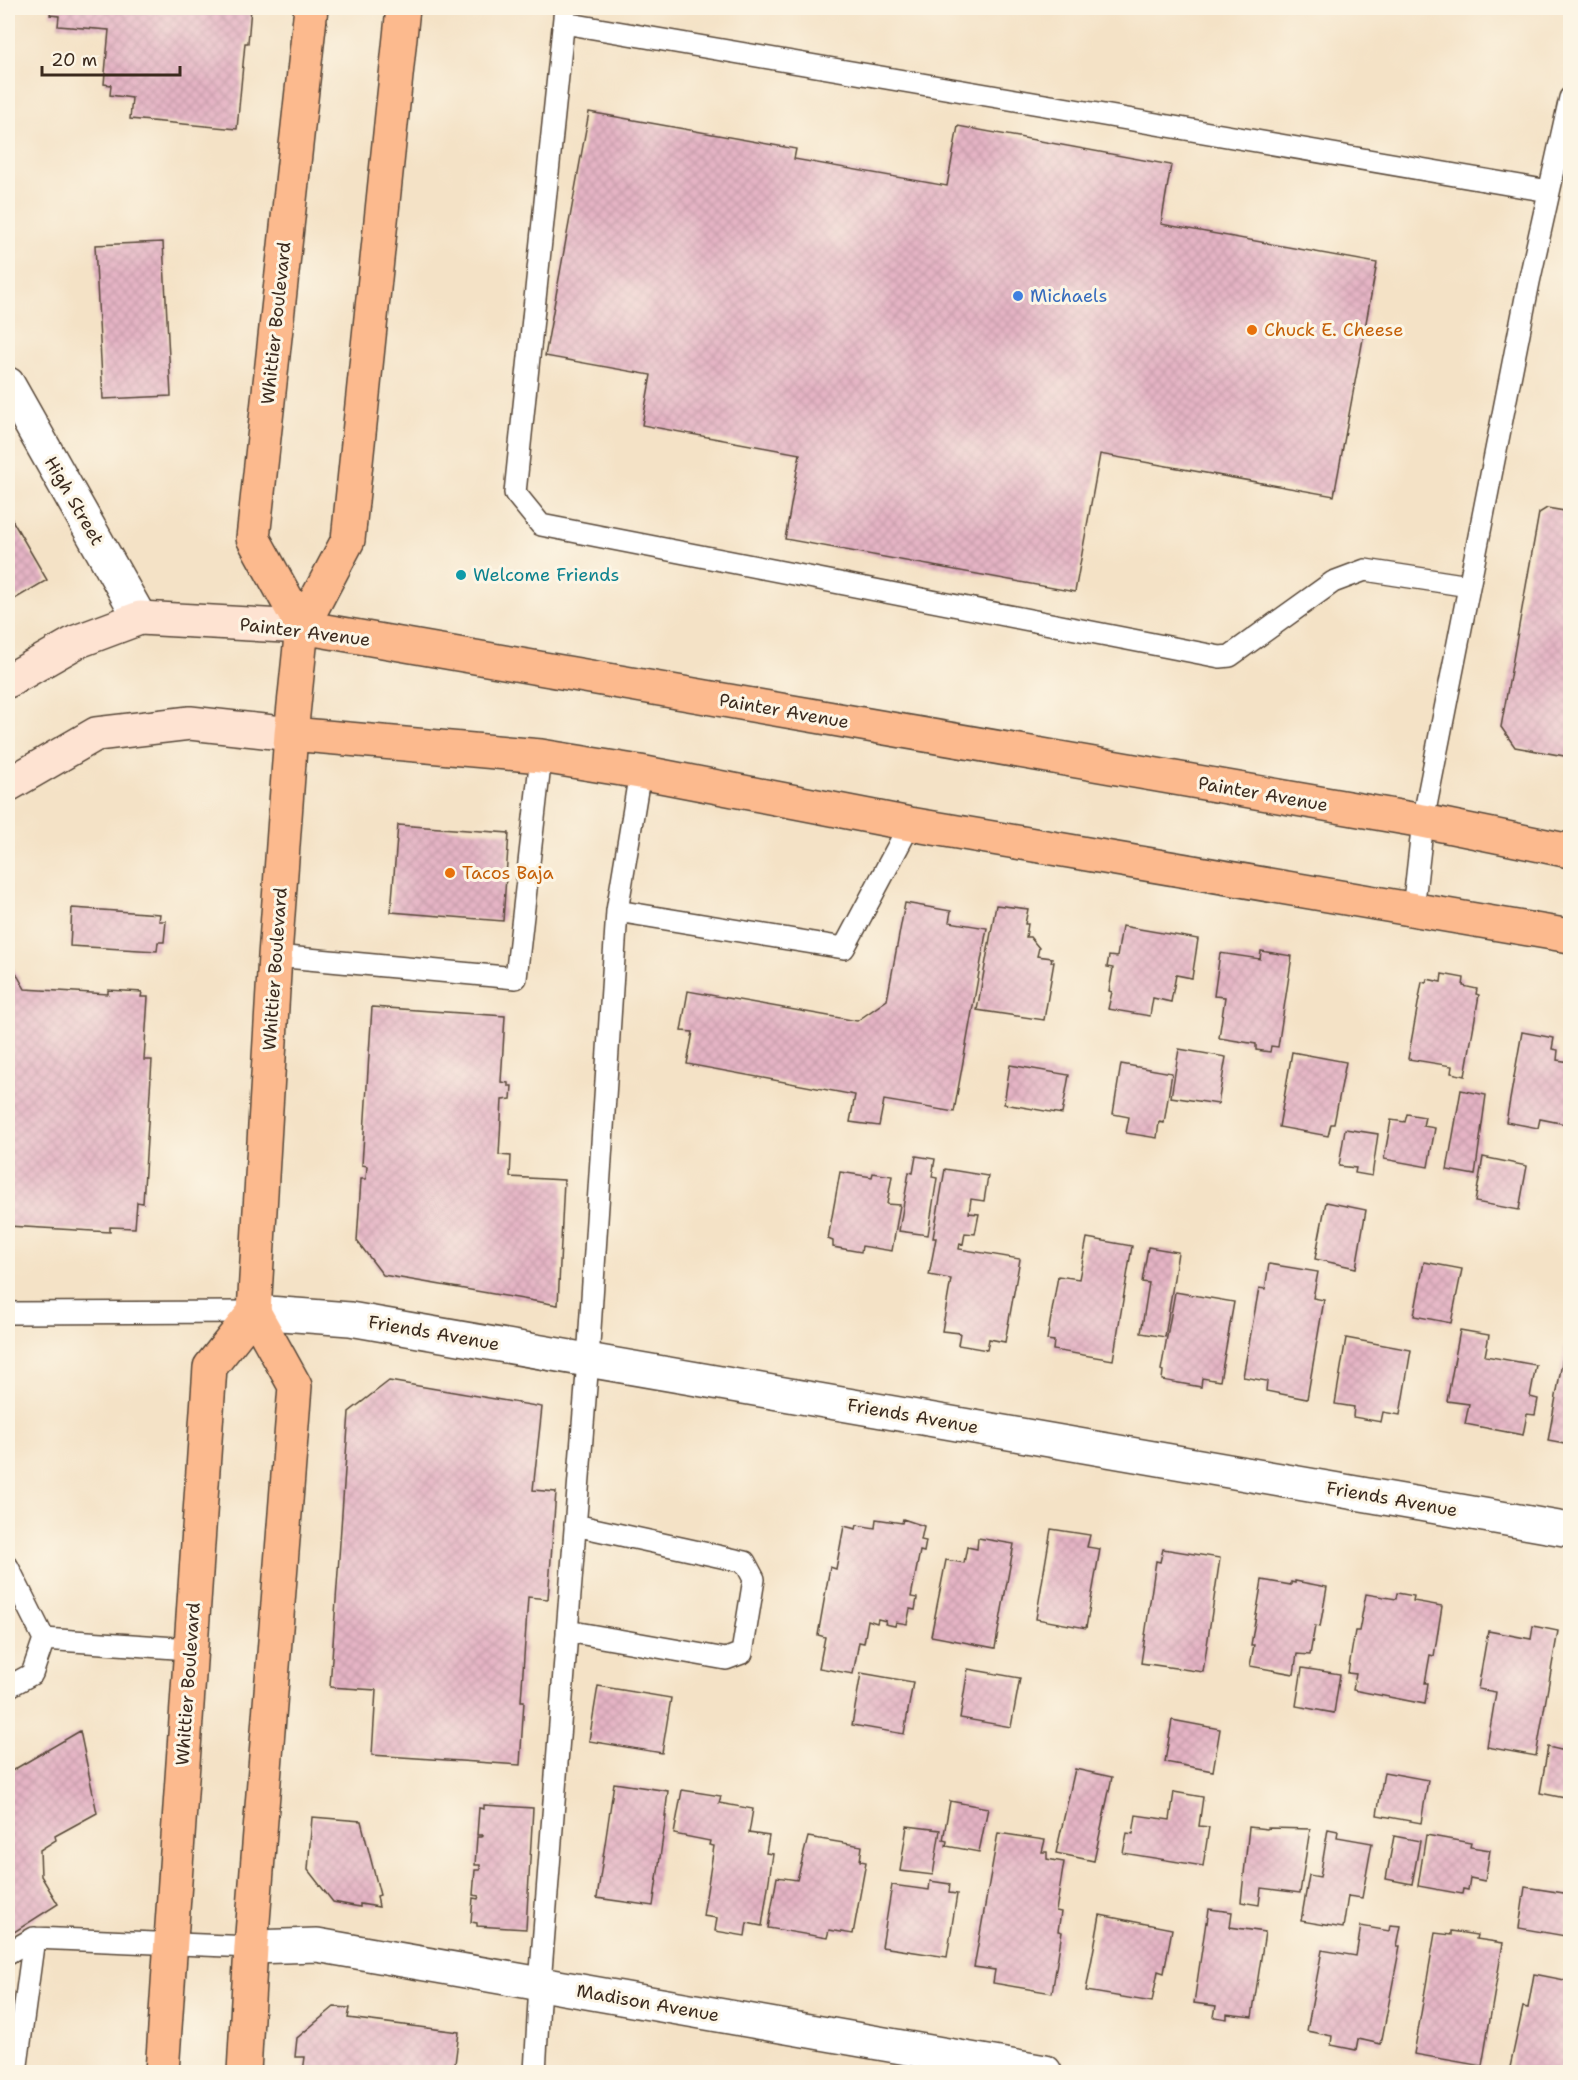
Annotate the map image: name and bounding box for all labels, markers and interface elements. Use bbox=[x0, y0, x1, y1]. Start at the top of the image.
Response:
scale bar bbox=[42, 39, 180, 77]
text: 20 m bbox=[51, 48, 97, 72]
street label: Whittier Boulevard bbox=[256, 240, 296, 406]
place label: Michaels bbox=[1030, 284, 1107, 308]
marker: Michaels bbox=[1011, 289, 1025, 303]
place label: Chuck E. Cheese bbox=[1264, 318, 1403, 342]
marker: Chuck E. Cheese bbox=[1245, 323, 1259, 337]
street label: High Street bbox=[39, 452, 109, 550]
place label: Welcome Friends bbox=[473, 563, 619, 587]
marker: Welcome Friends bbox=[454, 568, 468, 582]
street label: Painter Avenue bbox=[238, 612, 372, 652]
street label: Painter Avenue bbox=[717, 688, 851, 734]
street label: Painter Avenue bbox=[1196, 771, 1330, 817]
place label: Tacos Baja bbox=[462, 861, 554, 885]
marker: Tacos Baja bbox=[443, 866, 457, 880]
street label: Whittier Boulevard bbox=[257, 887, 293, 1051]
street label: Friends Avenue bbox=[367, 1310, 501, 1356]
street label: Friends Avenue bbox=[846, 1393, 980, 1439]
street label: Friends Avenue bbox=[1325, 1476, 1459, 1522]
street label: Whittier Boulevard bbox=[170, 1602, 206, 1766]
street label: Madison Avenue bbox=[575, 1979, 721, 2027]

